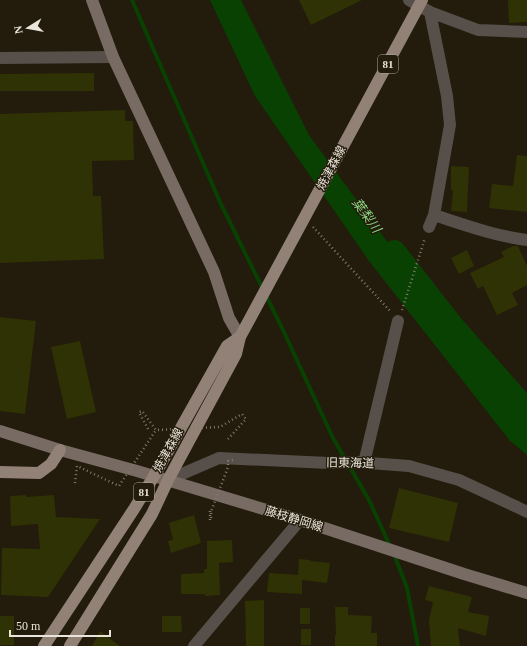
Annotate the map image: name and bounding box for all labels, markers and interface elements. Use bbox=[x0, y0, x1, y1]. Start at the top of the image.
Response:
north arrow bbox=[8, 8, 48, 48]
text: N bbox=[12, 25, 25, 35]
road number: 81 bbox=[378, 55, 398, 73]
street label: 焼津森線 bbox=[314, 144, 348, 192]
water label: 葉梨川 bbox=[349, 195, 385, 237]
street label: 焼津森線 bbox=[150, 426, 186, 474]
street label: 旧東海道 bbox=[326, 456, 374, 470]
road number: 81 bbox=[134, 483, 154, 501]
street label: 藤枝静岡線 bbox=[263, 504, 325, 534]
scale bar bbox=[10, 612, 110, 638]
text: 50 m bbox=[16, 619, 41, 633]

